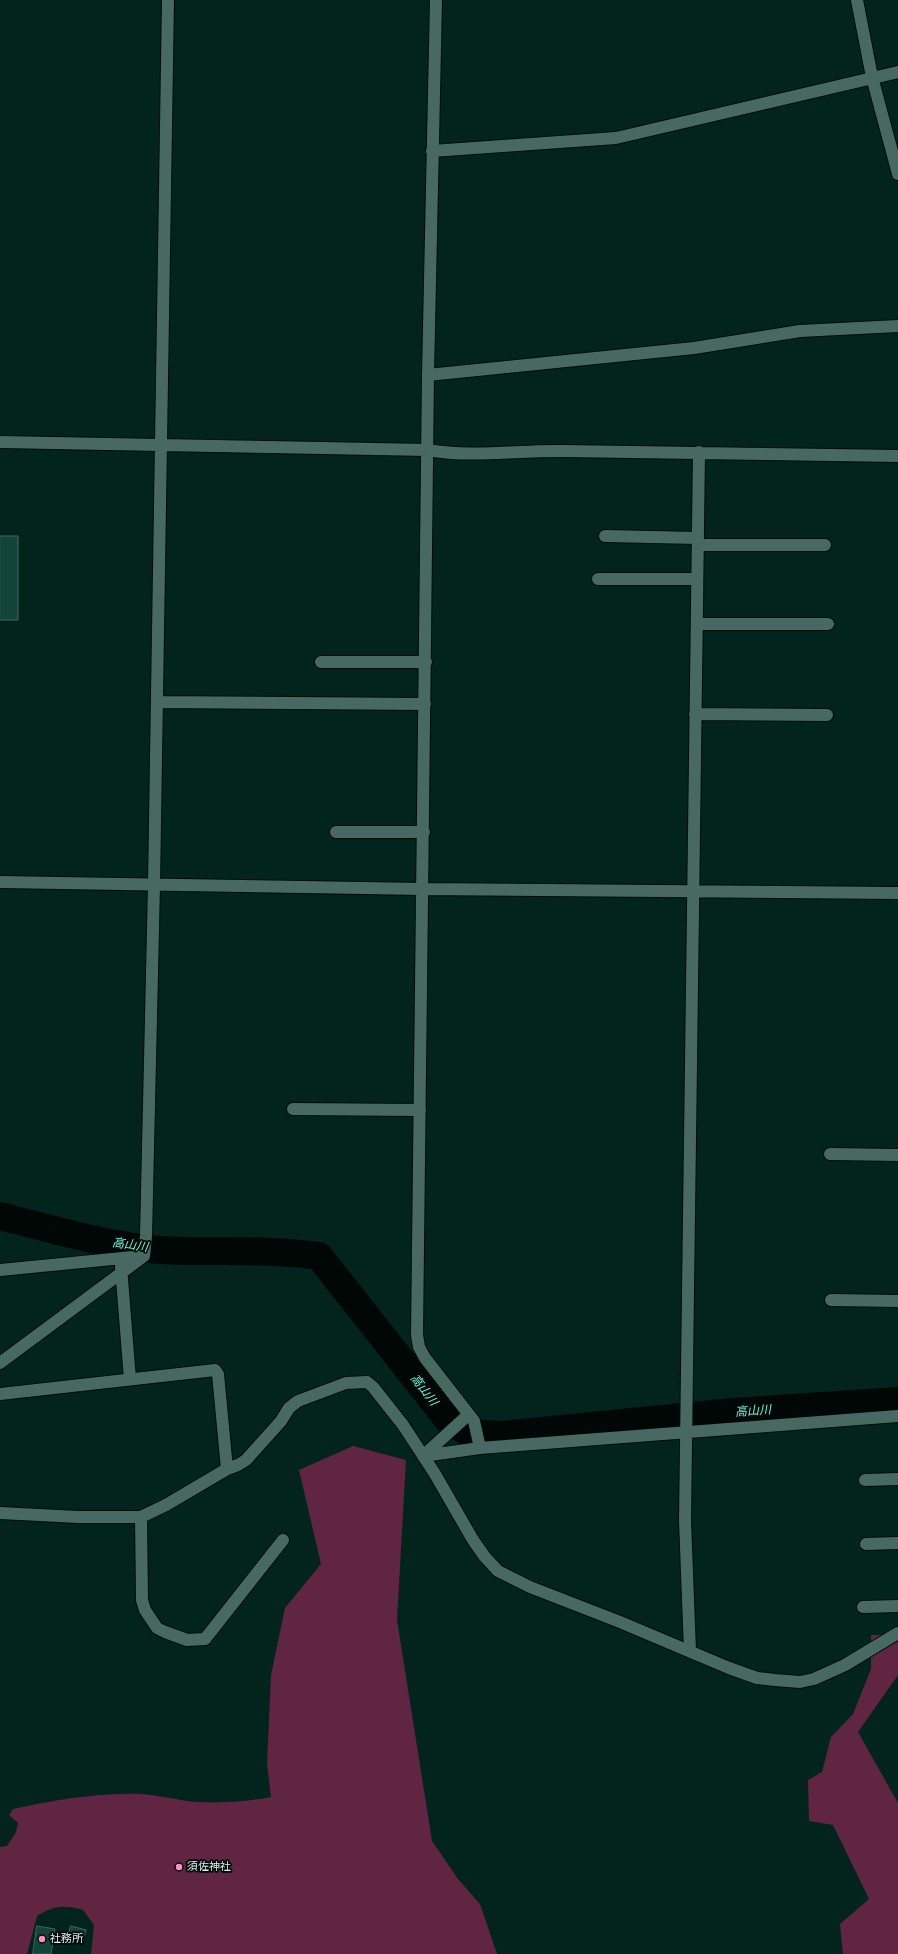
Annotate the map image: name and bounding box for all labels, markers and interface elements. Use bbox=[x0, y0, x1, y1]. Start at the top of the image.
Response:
water label: 高山川 bbox=[111, 1235, 149, 1255]
water label: 高山川 bbox=[407, 1371, 441, 1409]
water label: 高山川 bbox=[735, 1403, 771, 1419]
place label: 須佐神社 bbox=[187, 1860, 231, 1874]
marker: 須佐神社 bbox=[174, 1862, 184, 1872]
place label: 社務所 bbox=[50, 1932, 83, 1946]
marker: 社務所 bbox=[37, 1934, 47, 1944]

